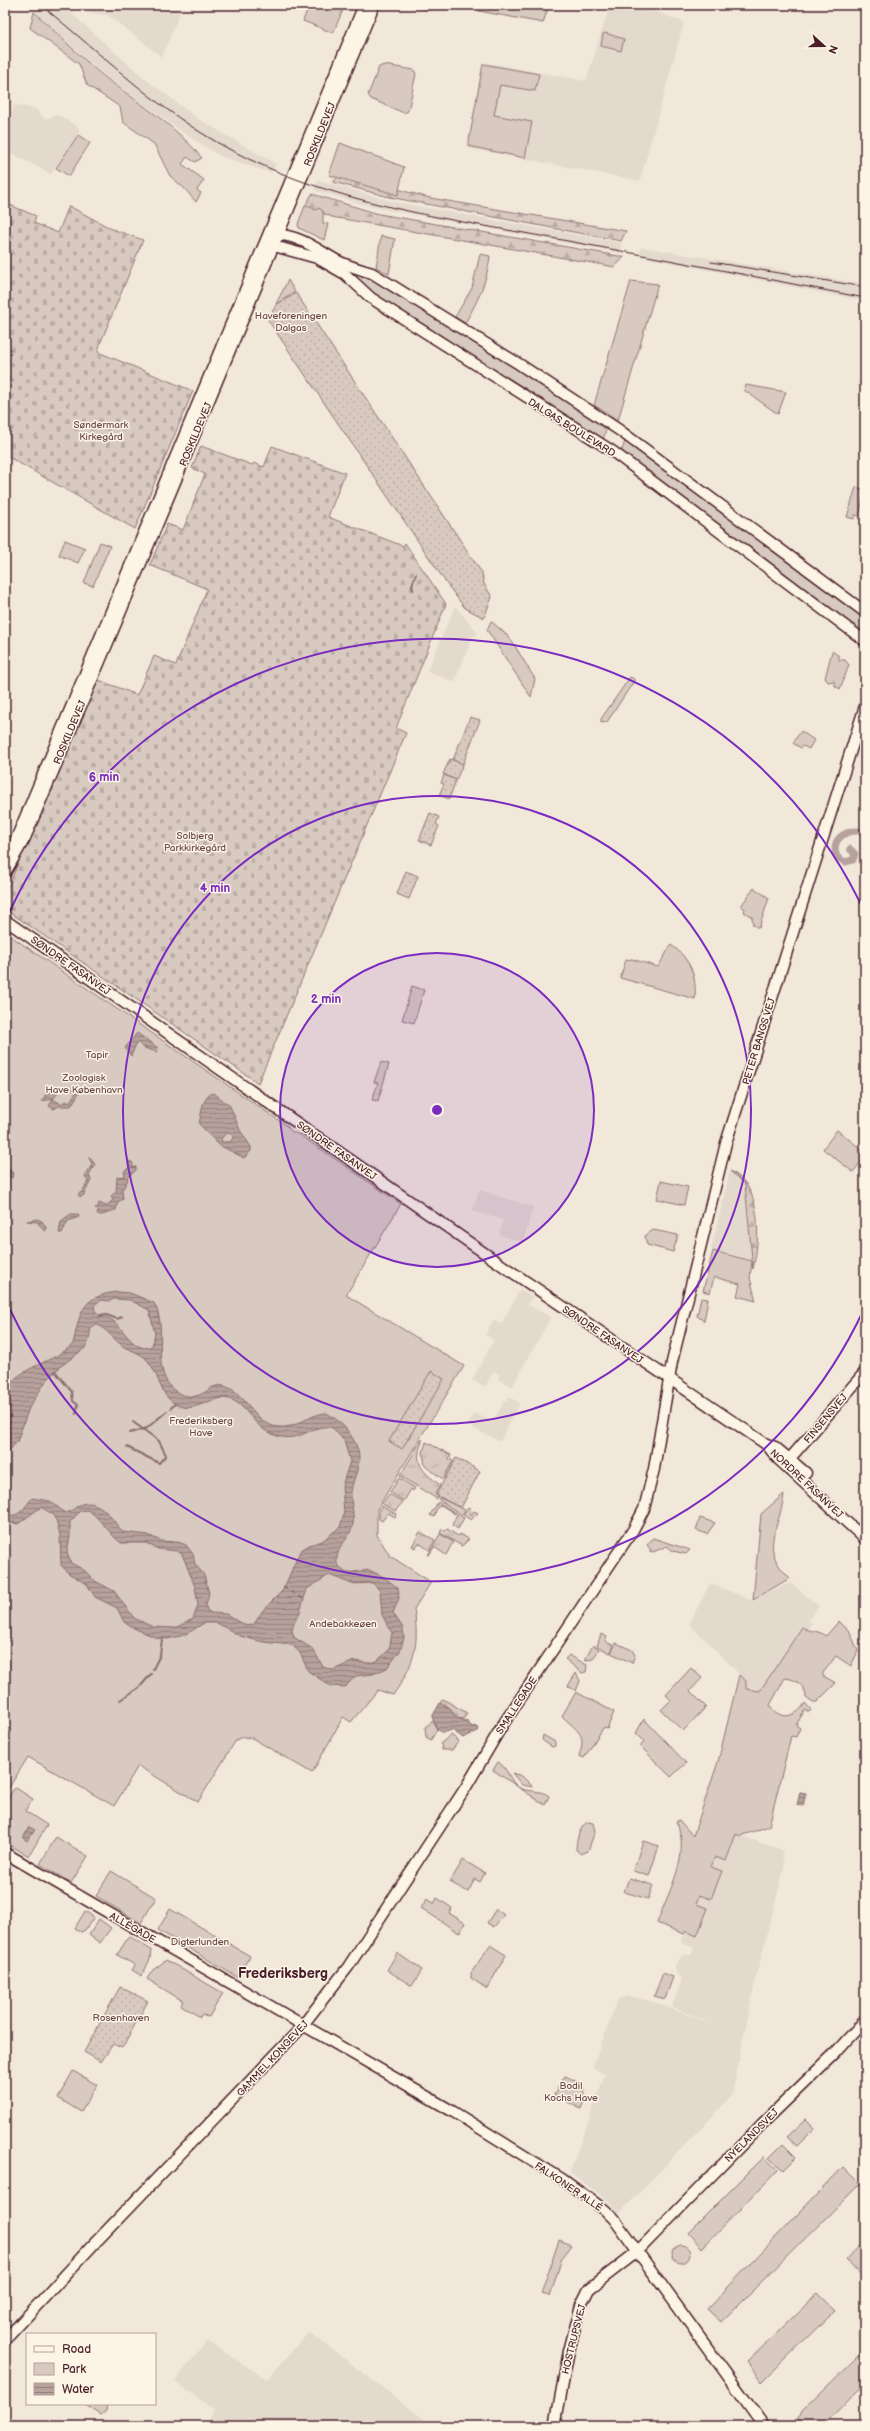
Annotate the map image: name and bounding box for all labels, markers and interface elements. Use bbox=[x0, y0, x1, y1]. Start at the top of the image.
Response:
north arrow bbox=[804, 26, 844, 66]
text: N bbox=[825, 43, 840, 56]
street label: ROSKILDEVEJ bbox=[302, 100, 338, 168]
park label: Haveforeningen Dalgas bbox=[255, 310, 328, 334]
street label: DALGAS BOULEVARD bbox=[526, 396, 617, 460]
street label: ROSKILDEVEJ bbox=[177, 400, 215, 468]
park label: Søndermark Kirkegård bbox=[73, 419, 129, 443]
street label: ROSKILDEVEJ bbox=[51, 698, 89, 766]
text: 6 min bbox=[89, 770, 119, 785]
park label: Solbjerg Parkkirkegård bbox=[164, 830, 226, 854]
text: 4 min bbox=[200, 881, 230, 896]
street label: SØNDRE FASANVEJ bbox=[28, 934, 113, 998]
text: 2 min bbox=[311, 992, 341, 1007]
street label: PETER BANGS VEJ bbox=[740, 996, 778, 1086]
park label: Tapir bbox=[86, 1049, 109, 1061]
park label: Zoologisk Have København bbox=[45, 1072, 123, 1096]
centre of rings bbox=[430, 1103, 444, 1117]
street label: SØNDRE FASANVEJ bbox=[294, 1119, 379, 1183]
street label: SØNDRE FASANVEJ bbox=[560, 1303, 645, 1367]
street label: FINSENSVEJ bbox=[802, 1391, 850, 1446]
park label: Frederiksberg Have bbox=[169, 1415, 233, 1439]
street label: NORDRE FASANVEJ bbox=[767, 1447, 846, 1521]
park label: Andebakkeøen bbox=[309, 1618, 377, 1630]
street label: SMALLEGADE bbox=[494, 1674, 540, 1737]
street label: ALLÉGADE bbox=[107, 1910, 158, 1946]
park label: Digterlunden bbox=[171, 1936, 230, 1948]
district label: Frederiksberg bbox=[238, 1965, 328, 1982]
park label: Rosenhaven bbox=[93, 2012, 150, 2024]
street label: GAMMEL KONGEVEJ bbox=[234, 2018, 311, 2099]
park label: Bodil Kochs Have bbox=[544, 2080, 598, 2104]
street label: NYELANDSVEJ bbox=[722, 2106, 781, 2165]
street label: FALKONER ALLÉ bbox=[532, 2160, 605, 2214]
street label: HOSTRUPSVEJ bbox=[559, 2302, 589, 2375]
legend bbox=[26, 2333, 156, 2405]
text: Road bbox=[62, 2342, 91, 2357]
text: Park bbox=[62, 2362, 86, 2377]
text: Water bbox=[62, 2382, 94, 2397]

